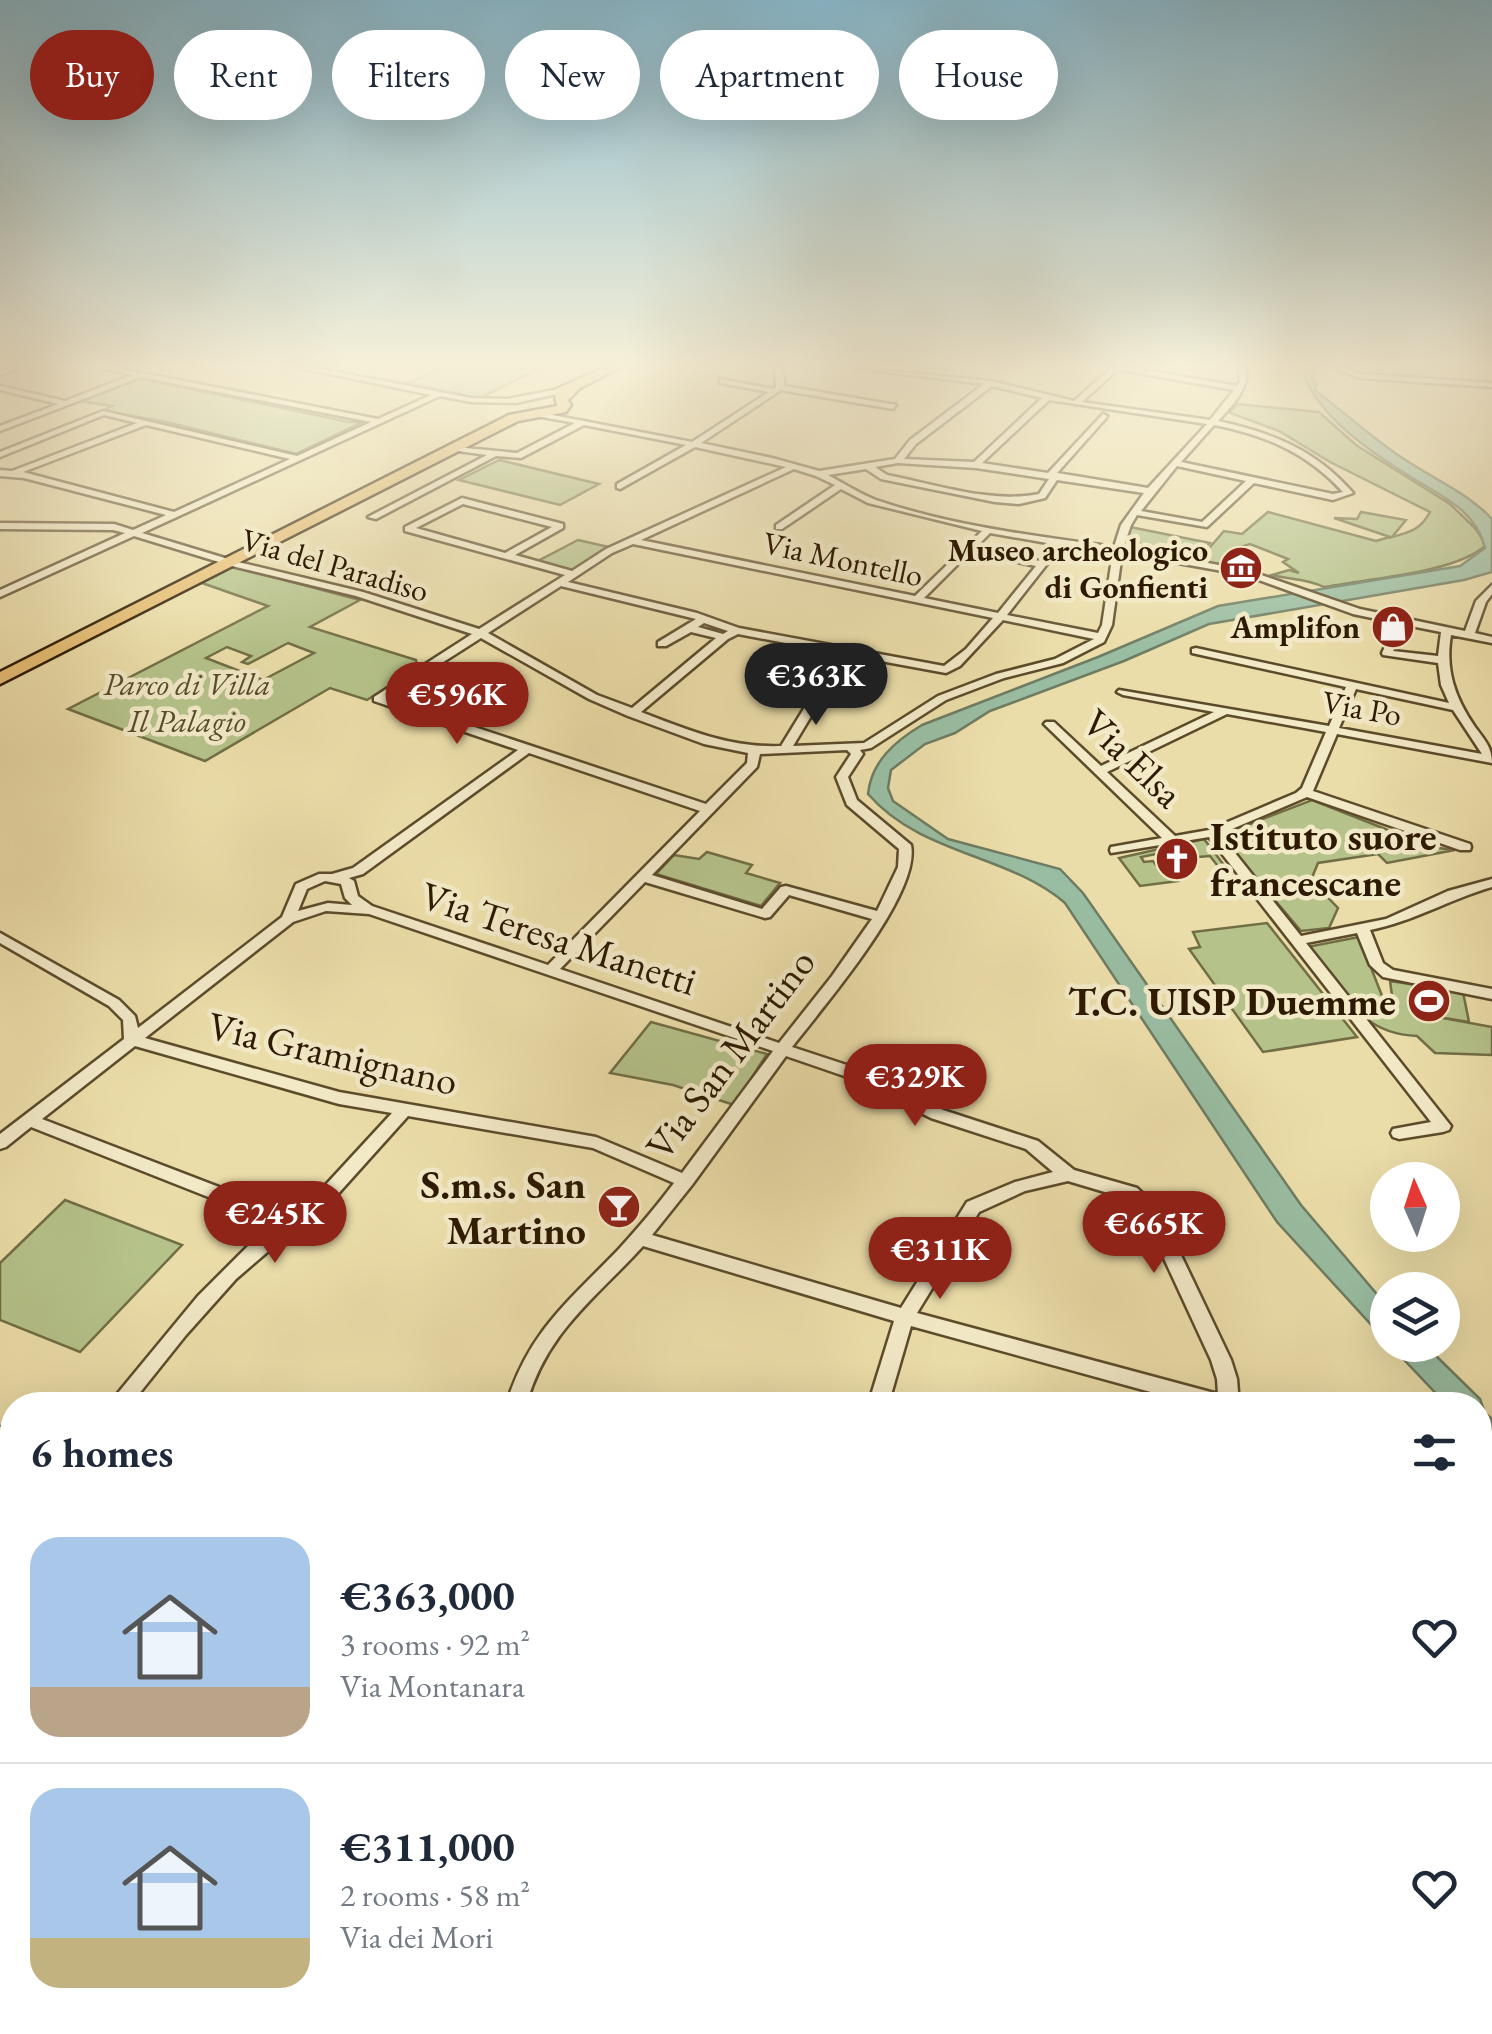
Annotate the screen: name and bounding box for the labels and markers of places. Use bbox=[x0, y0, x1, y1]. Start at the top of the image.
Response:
place label: Museo archeologico di Gonfienti bbox=[948, 529, 1209, 608]
museum icon: Museo archeologico di Gonfienti bbox=[1218, 545, 1264, 591]
shop icon: Amplifon bbox=[1370, 604, 1416, 650]
place label: Amplifon bbox=[1229, 606, 1360, 648]
pin: €363K bbox=[746, 643, 886, 728]
pin: €596K bbox=[387, 662, 527, 747]
place label: Istituto suore francescane bbox=[1210, 810, 1437, 908]
church icon: Istituto suore francescane bbox=[1154, 836, 1200, 882]
place label: T.C. UISP Duemme bbox=[1068, 975, 1396, 1027]
sports icon: T.C. UISP Duemme bbox=[1406, 978, 1452, 1024]
pin: €329K bbox=[845, 1044, 985, 1129]
place label: S.m.s. San Martino bbox=[421, 1158, 586, 1256]
pin: €245K bbox=[205, 1181, 345, 1266]
bar icon: S.m.s. San Martino bbox=[596, 1184, 642, 1230]
pin: €665K bbox=[1084, 1191, 1224, 1276]
pin: €311K bbox=[870, 1217, 1010, 1302]

